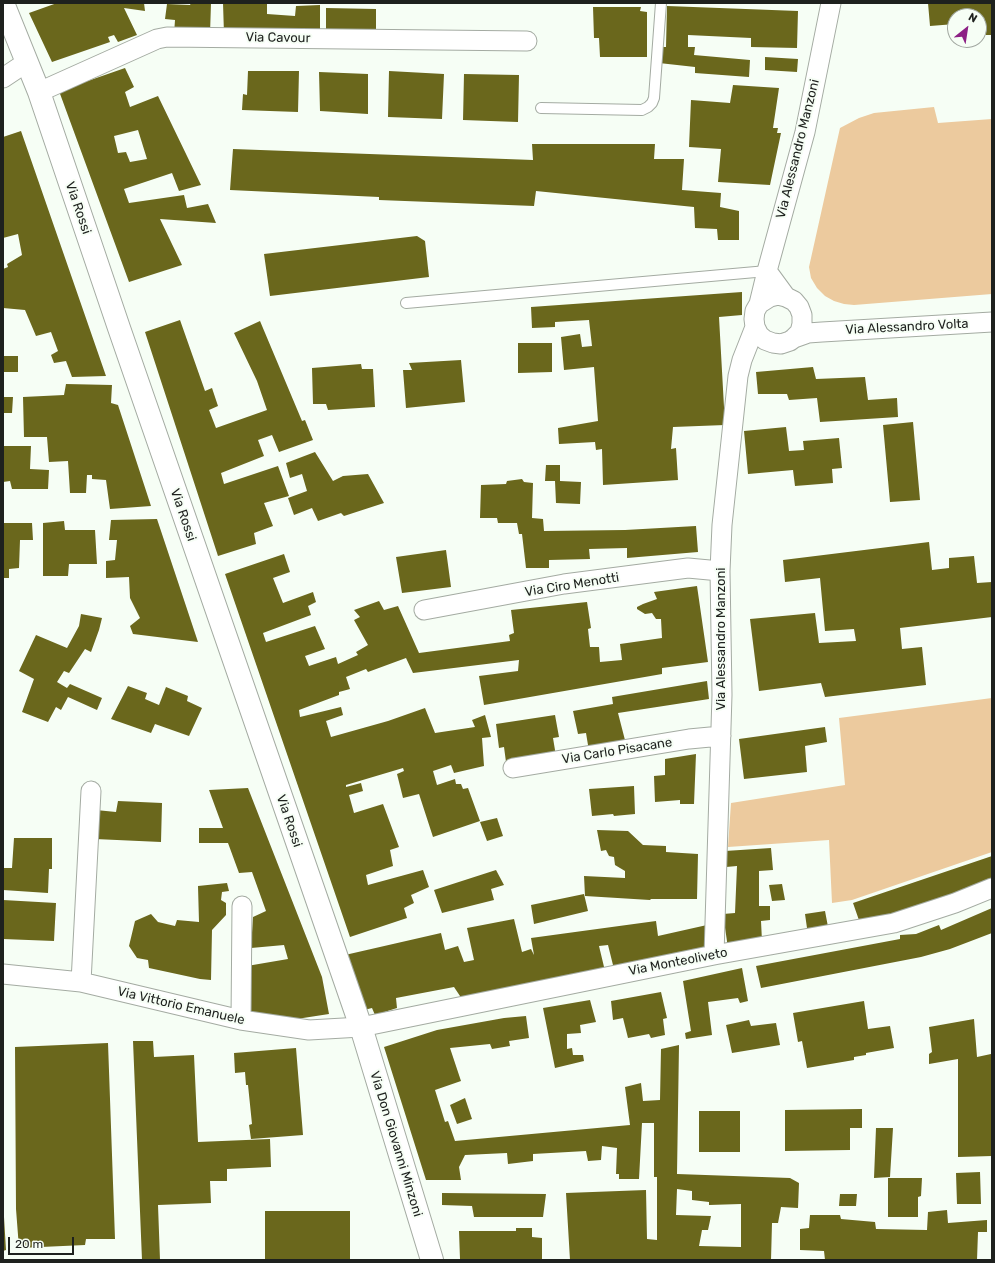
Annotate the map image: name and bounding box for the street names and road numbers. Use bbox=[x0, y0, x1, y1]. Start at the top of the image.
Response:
street label: Via Cavour bbox=[245, 30, 311, 46]
street label: Via Alessandro Manzoni bbox=[773, 78, 823, 220]
street label: Via Rossi bbox=[62, 180, 94, 236]
street label: Via Alessandro Volta bbox=[845, 316, 969, 338]
street label: Via Rossi bbox=[167, 487, 199, 543]
street label: Via Alessandro Manzoni bbox=[713, 567, 729, 711]
street label: Via Ciro Menotti bbox=[524, 570, 620, 600]
street label: Via Carlo Pisacane bbox=[561, 735, 673, 767]
street label: Via Rossi bbox=[273, 793, 305, 849]
street label: Via Monteoliveto bbox=[627, 945, 729, 979]
street label: Via Vittorio Emanuele bbox=[116, 984, 246, 1028]
street label: Via Don Giovanni Minzoni bbox=[366, 1069, 426, 1219]

